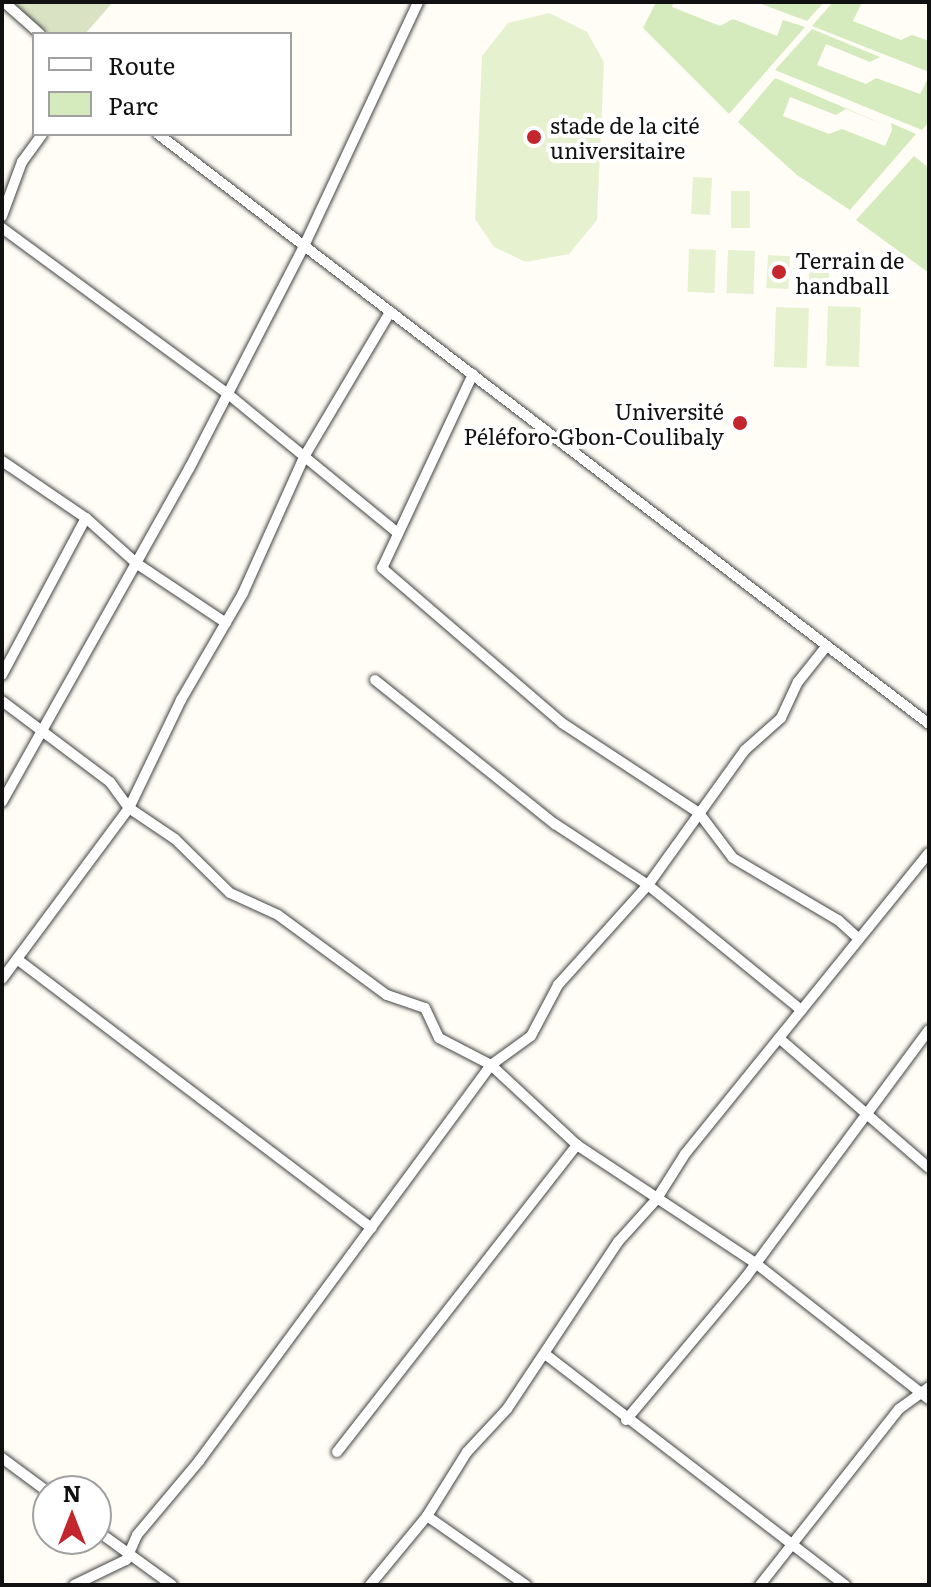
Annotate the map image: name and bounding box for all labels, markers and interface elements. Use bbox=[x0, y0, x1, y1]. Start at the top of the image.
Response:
legend bbox=[32, 32, 292, 136]
text: Route bbox=[108, 47, 175, 82]
text: Parc bbox=[108, 87, 158, 122]
place label: stade de la cité universitaire bbox=[550, 111, 700, 162]
marker: stade de la cité universitaire bbox=[525, 128, 543, 146]
place label: Terrain de handball bbox=[795, 246, 905, 298]
marker: Terrain de handball bbox=[770, 263, 788, 281]
place label: Université Péléforo-Gbon-Coulibaly bbox=[463, 397, 724, 448]
marker: Université Péléforo-Gbon-Coulibaly bbox=[731, 414, 749, 432]
north arrow bbox=[32, 1475, 112, 1555]
text: N bbox=[63, 1476, 81, 1509]

